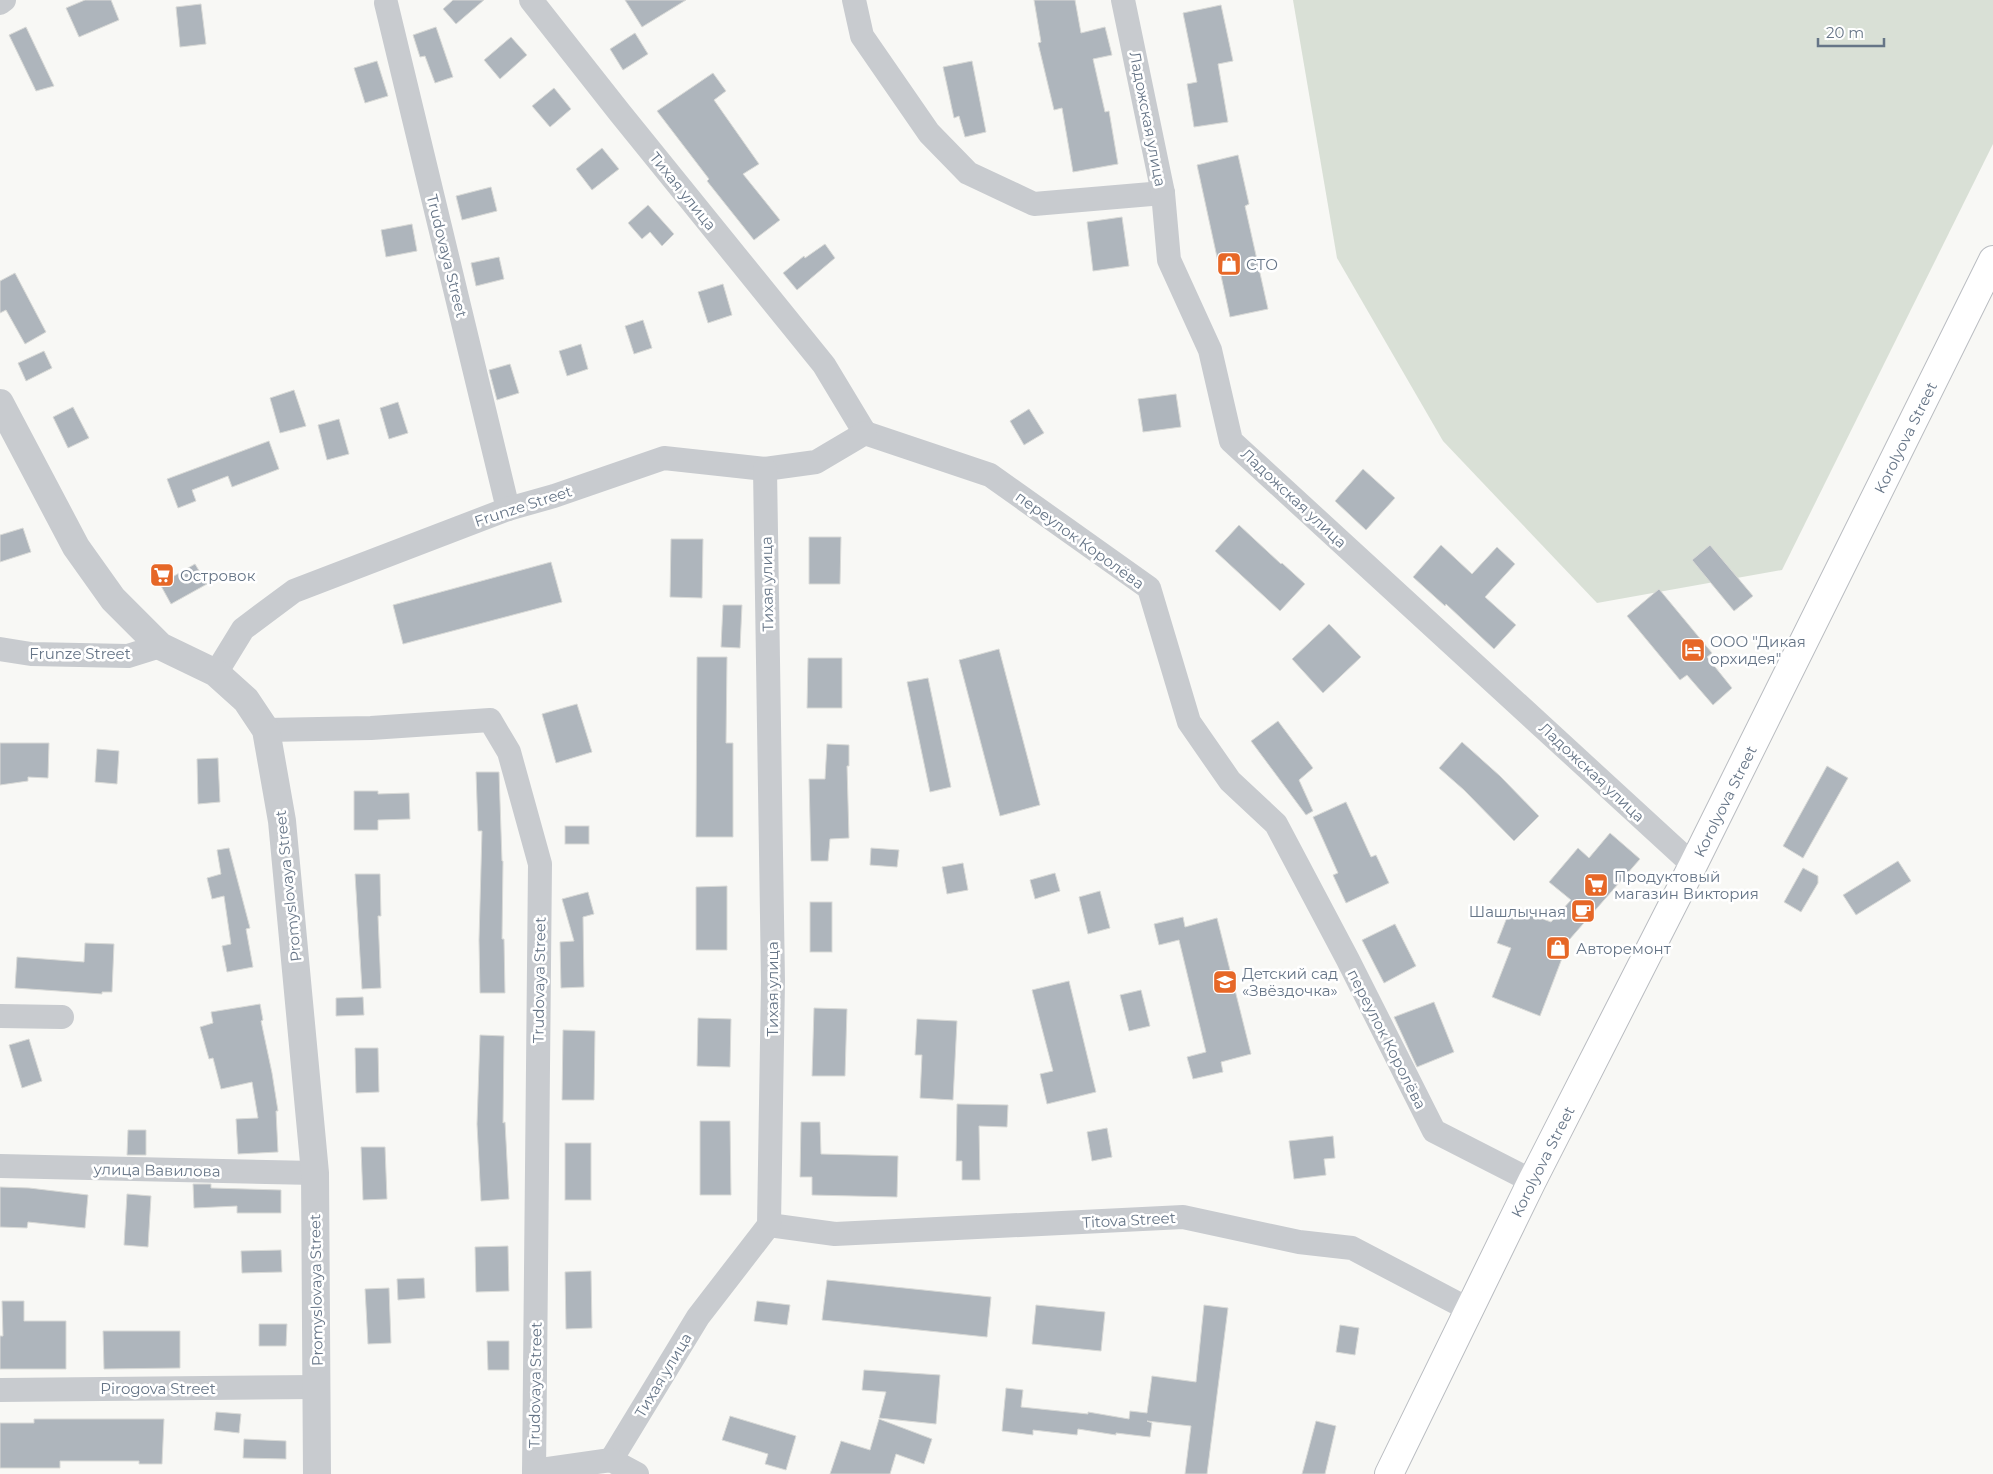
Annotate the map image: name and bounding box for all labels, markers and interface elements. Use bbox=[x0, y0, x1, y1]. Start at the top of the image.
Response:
scale bar bbox=[1818, 15, 1884, 47]
text: 20 m bbox=[1826, 23, 1864, 42]
street label: Ладожская улица bbox=[1126, 50, 1170, 188]
street label: Тихая улица bbox=[646, 148, 720, 234]
street label: Trudovaya Street bbox=[423, 192, 471, 320]
shop icon: СТО bbox=[1216, 251, 1242, 277]
place label: СТО bbox=[1246, 255, 1278, 274]
street label: Korolyova Street bbox=[1869, 378, 1941, 496]
street label: Ладожская улица bbox=[1237, 444, 1351, 552]
street label: Frunze Street bbox=[472, 481, 574, 531]
street label: переулок Королёва bbox=[1012, 487, 1148, 593]
street label: Тихая улица bbox=[757, 536, 777, 632]
supermarket icon: Островок bbox=[149, 562, 175, 588]
place label: Островок bbox=[180, 566, 256, 585]
place label: ООО "Дикая орхидея" bbox=[1710, 632, 1806, 668]
hotel icon: ООО "Дикая орхидея" bbox=[1680, 637, 1706, 663]
street label: Frunze Street bbox=[29, 644, 131, 663]
street label: Ладожская улица bbox=[1535, 718, 1649, 826]
street label: Korolyova Street bbox=[1689, 742, 1760, 860]
street label: Promyslovaya Street bbox=[271, 809, 305, 963]
place label: Продуктовый магазин Виктория bbox=[1614, 867, 1759, 903]
supermarket icon: Продуктовый магазин Виктория bbox=[1583, 872, 1609, 898]
cafe icon: Шашлычная bbox=[1570, 898, 1596, 924]
place label: Шашлычная bbox=[1469, 902, 1566, 921]
street label: Trudovaya Street bbox=[528, 917, 550, 1043]
shop icon: Авторемонт bbox=[1545, 935, 1571, 961]
place label: Авторемонт bbox=[1576, 939, 1672, 958]
street label: Тихая улица bbox=[763, 941, 782, 1037]
place label: Детский сад «Звёздочка» bbox=[1242, 964, 1338, 1000]
street label: переулок Королёва bbox=[1343, 966, 1431, 1112]
school or university icon: Детский сад «Звёздочка» bbox=[1212, 969, 1238, 995]
street label: Korolyova Street bbox=[1506, 1103, 1578, 1220]
street label: улица Вавилова bbox=[92, 1159, 221, 1181]
street label: Titova Street bbox=[1082, 1208, 1176, 1232]
street label: Promyslovaya Street bbox=[305, 1214, 327, 1366]
street label: Trudovaya Street bbox=[524, 1322, 546, 1448]
street label: Тихая улица bbox=[630, 1329, 696, 1421]
street label: Pirogova Street bbox=[100, 1379, 216, 1398]

